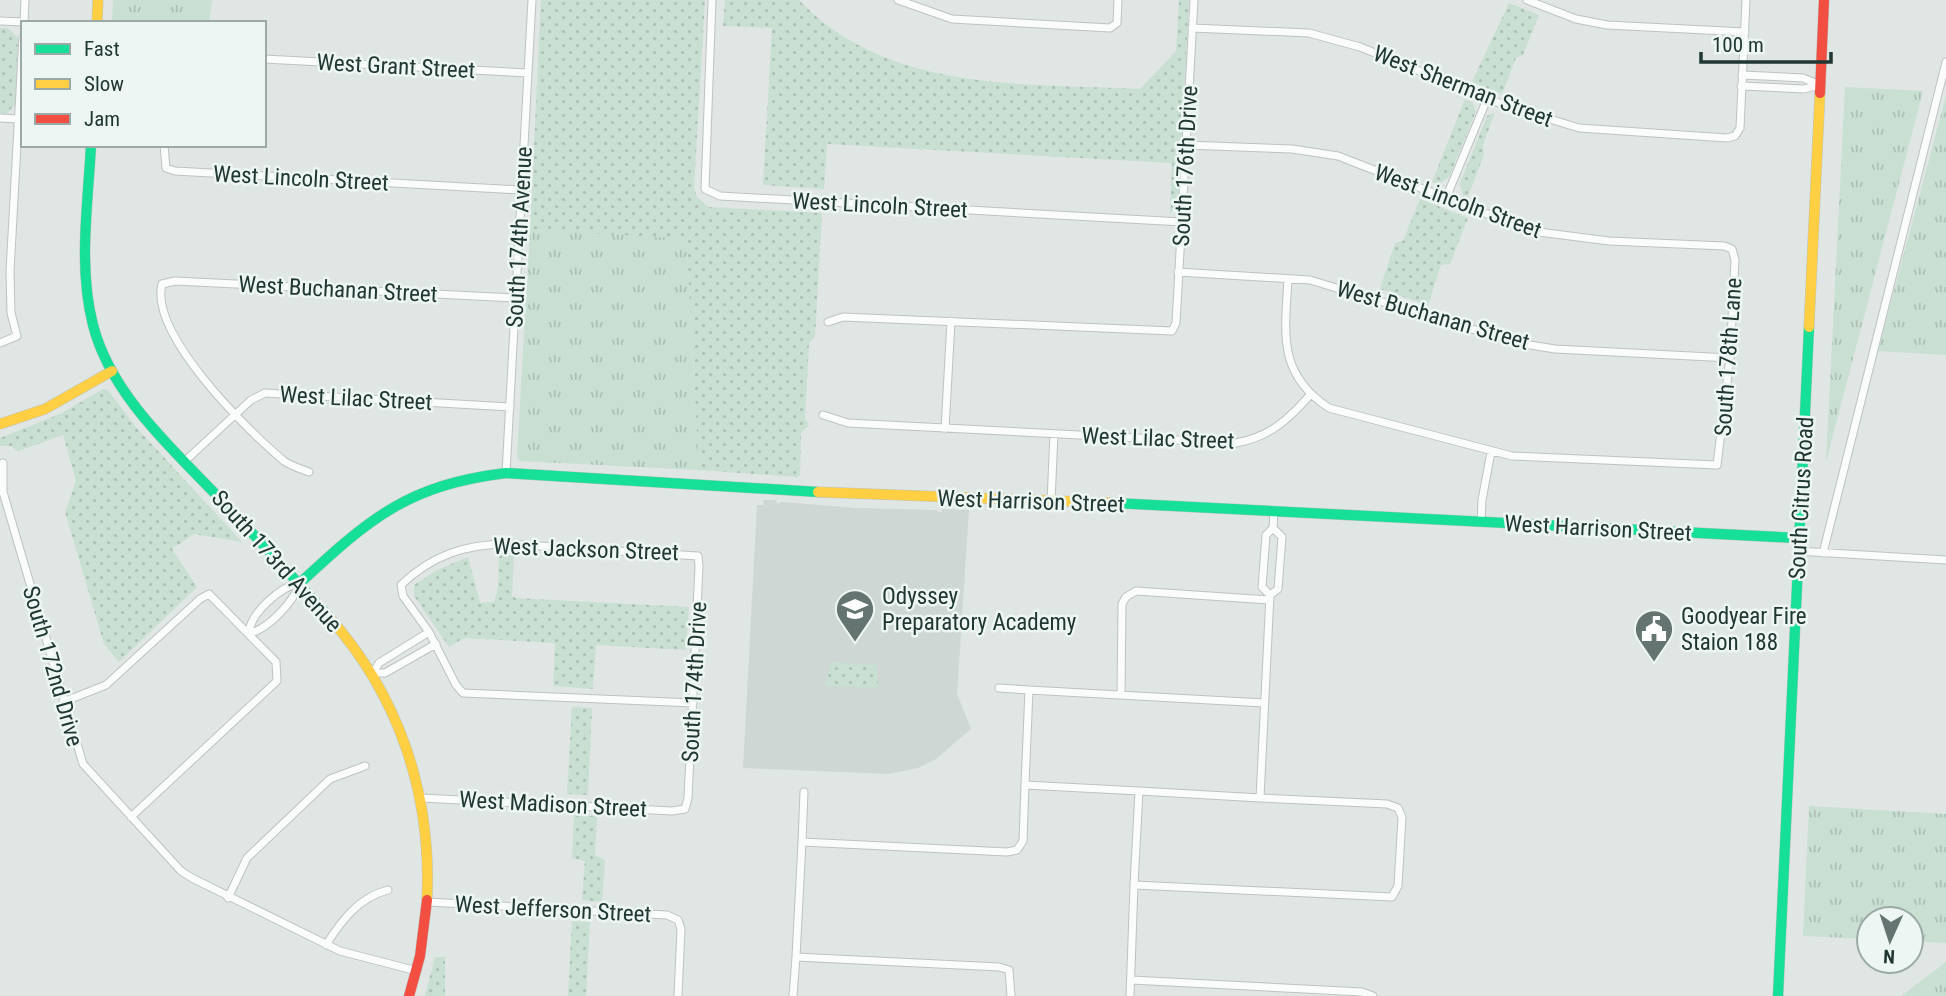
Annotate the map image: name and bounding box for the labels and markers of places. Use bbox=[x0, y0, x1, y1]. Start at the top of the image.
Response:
place label: Odyssey Preparatory Academy bbox=[882, 583, 1077, 636]
school or university icon: Odyssey Preparatory Academy bbox=[834, 588, 876, 643]
place label: Goodyear Fire Staion 188 bbox=[1681, 603, 1807, 656]
public building icon: Goodyear Fire Staion 188 bbox=[1633, 608, 1675, 663]

